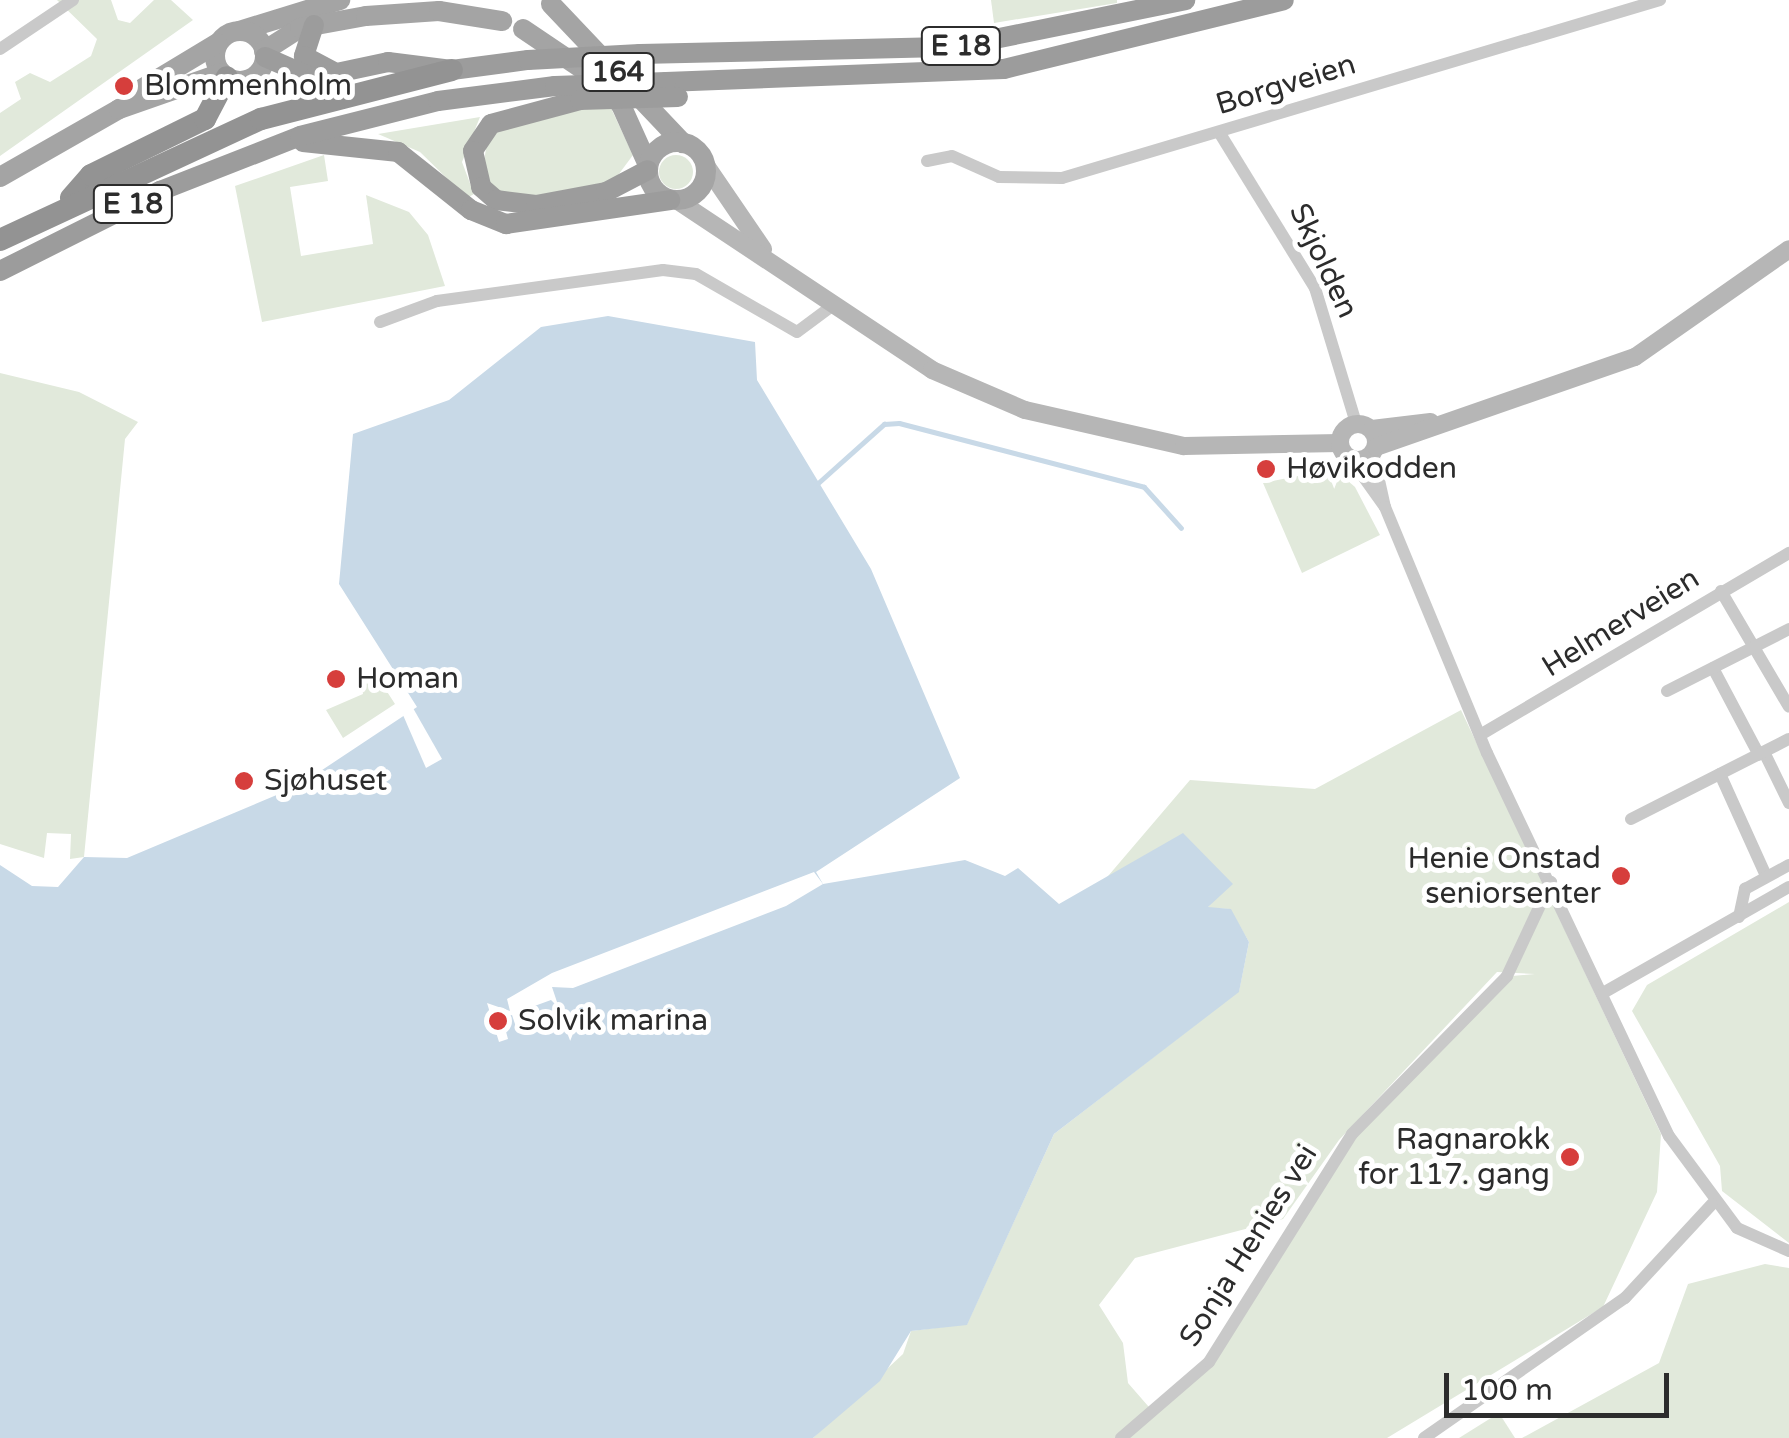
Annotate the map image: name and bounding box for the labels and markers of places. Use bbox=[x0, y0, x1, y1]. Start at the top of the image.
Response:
place label: Blommenholm bbox=[144, 68, 352, 104]
marker: Blommenholm bbox=[113, 75, 135, 97]
place label: Høvikodden bbox=[1286, 451, 1457, 487]
marker: Høvikodden bbox=[1255, 458, 1277, 480]
place label: Homan bbox=[356, 661, 459, 697]
marker: Homan bbox=[325, 668, 347, 690]
place label: Sjøhuset bbox=[264, 763, 387, 799]
marker: Sjøhuset bbox=[233, 770, 255, 792]
place label: Henie Onstad seniorsenter bbox=[1407, 841, 1601, 912]
marker: Henie Onstad seniorsenter bbox=[1610, 865, 1632, 887]
place label: Solvik marina bbox=[518, 1003, 708, 1039]
marker: Solvik marina bbox=[487, 1010, 509, 1032]
place label: Ragnarokk for 117. gang bbox=[1358, 1122, 1550, 1192]
marker: Ragnarokk for 117. gang bbox=[1559, 1146, 1581, 1168]

